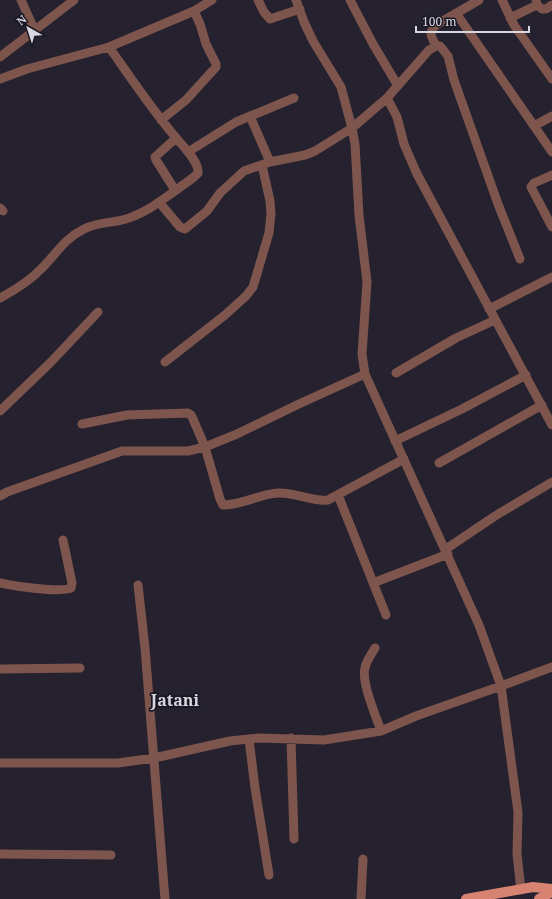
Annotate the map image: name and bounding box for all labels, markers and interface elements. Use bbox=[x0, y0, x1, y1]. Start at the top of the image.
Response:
north arrow bbox=[8, 8, 48, 48]
scale bar bbox=[416, 8, 529, 34]
text: N bbox=[13, 11, 30, 28]
text: 100 m bbox=[422, 13, 457, 30]
district label: Jatani bbox=[150, 689, 200, 711]

